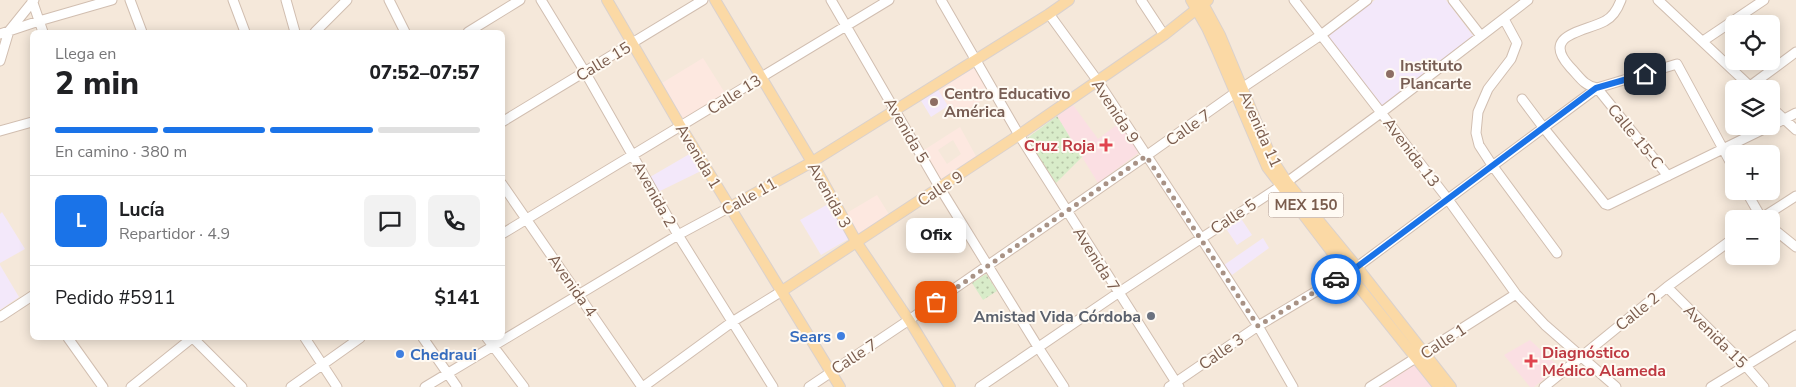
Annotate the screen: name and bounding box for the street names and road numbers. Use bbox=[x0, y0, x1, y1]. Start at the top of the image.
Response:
street label: Calle 15 bbox=[572, 37, 635, 87]
street label: Calle 13 bbox=[703, 70, 766, 120]
street label: Avenida 9 bbox=[1086, 75, 1144, 148]
street label: Avenida 11 bbox=[1233, 88, 1287, 171]
street label: Avenida 5 bbox=[879, 94, 934, 167]
street label: Calle 15-C bbox=[1602, 99, 1668, 174]
street label: Calle 7 bbox=[1162, 104, 1216, 151]
street label: Avenida 13 bbox=[1378, 113, 1445, 192]
street label: Avenida 1 bbox=[670, 120, 726, 193]
street label: Avenida 2 bbox=[627, 158, 681, 231]
street label: Avenida 3 bbox=[802, 159, 856, 232]
street label: Calle 9 bbox=[913, 166, 968, 212]
street label: Calle 11 bbox=[718, 173, 781, 221]
road number: MEX 150 bbox=[1268, 192, 1344, 218]
street label: Calle 5 bbox=[1206, 194, 1261, 240]
street label: Avenida 7 bbox=[1068, 223, 1125, 296]
street label: Avenida 4 bbox=[542, 250, 602, 322]
street label: Calle 2 bbox=[1611, 287, 1664, 336]
street label: Avenida 15 bbox=[1679, 300, 1752, 373]
street label: Calle 1 bbox=[1416, 319, 1471, 365]
street label: Calle 3 bbox=[1195, 328, 1249, 375]
street label: Calle 7 bbox=[827, 334, 882, 380]

